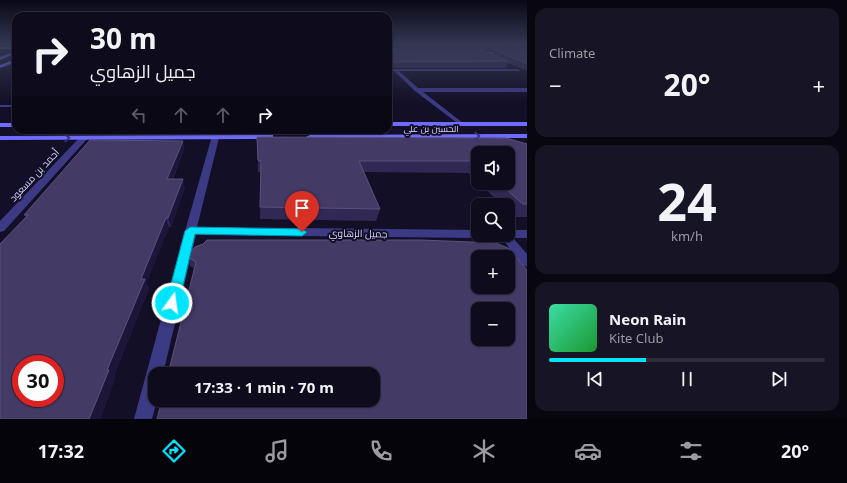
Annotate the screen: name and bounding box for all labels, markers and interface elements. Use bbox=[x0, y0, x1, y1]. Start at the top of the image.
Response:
text: 30 m bbox=[90, 19, 157, 57]
icon: right bbox=[24, 28, 76, 80]
text: Climate bbox=[549, 44, 595, 62]
text: جميل الزهاوي bbox=[90, 59, 195, 83]
text: 20° bbox=[663, 64, 711, 105]
text: − bbox=[549, 70, 562, 100]
text: + bbox=[812, 70, 825, 100]
icon: left bbox=[128, 104, 150, 126]
icon: ahead bbox=[170, 104, 192, 126]
icon: ahead bbox=[212, 104, 234, 126]
icon: right bbox=[254, 104, 276, 126]
street label: الحسين بن علي bbox=[403, 122, 459, 136]
one-way arrow bbox=[474, 132, 480, 141]
one-way arrow bbox=[64, 134, 70, 142]
street label: أحمد بن مسعود bbox=[6, 145, 62, 204]
map controls bbox=[471, 146, 515, 346]
button: sound bbox=[471, 146, 515, 190]
text: 24 bbox=[657, 165, 717, 236]
pin bbox=[285, 191, 319, 232]
icon: arrive bbox=[291, 197, 313, 219]
button: search bbox=[471, 198, 515, 242]
street label: جميل الزهاوي bbox=[329, 225, 387, 242]
text: km/h bbox=[671, 227, 703, 245]
button: + bbox=[471, 250, 515, 294]
position arrow bbox=[151, 282, 193, 324]
button: − bbox=[471, 302, 515, 346]
text: Neon Rain bbox=[609, 309, 686, 329]
text: Kite Club bbox=[609, 329, 663, 347]
speed limit sign: 30 bbox=[12, 355, 64, 407]
icon: previous bbox=[584, 368, 606, 390]
icon: pause bbox=[676, 368, 698, 390]
icon: next bbox=[768, 368, 790, 390]
text: 17:33 · 1 min · 70 m bbox=[194, 377, 334, 397]
icon: directions bbox=[160, 437, 188, 465]
icon: music bbox=[263, 437, 291, 465]
icon: phone bbox=[367, 437, 395, 465]
icon: climate bbox=[470, 437, 498, 465]
icon: car bbox=[574, 437, 602, 465]
icon: filters bbox=[677, 437, 705, 465]
text: 17:32 bbox=[38, 439, 84, 463]
text: 20° bbox=[781, 439, 809, 463]

